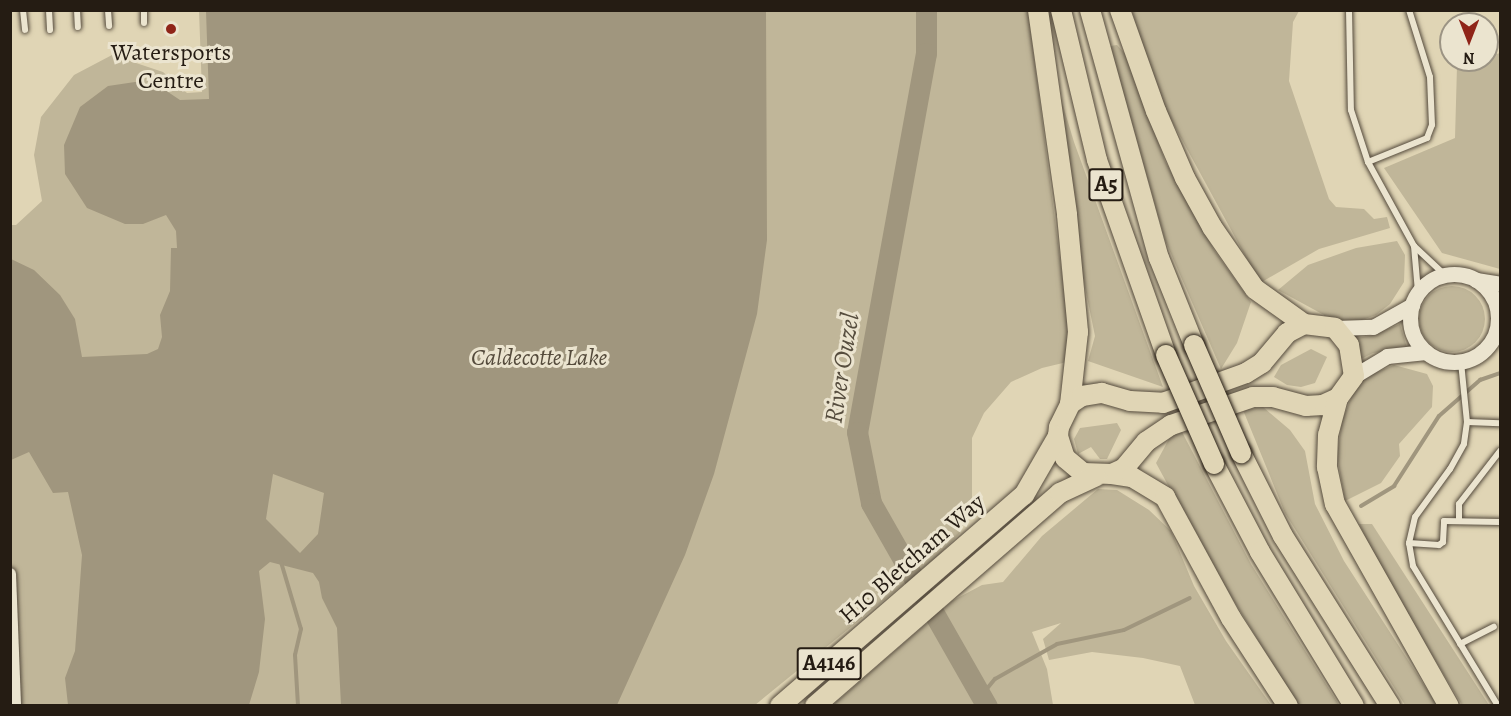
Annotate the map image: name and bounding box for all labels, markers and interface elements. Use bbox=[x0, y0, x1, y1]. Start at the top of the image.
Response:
north arrow bbox=[1439, 12, 1499, 72]
marker: Watersports Centre bbox=[164, 22, 178, 36]
place label: Watersports Centre bbox=[111, 39, 231, 95]
text: N bbox=[1463, 47, 1475, 69]
road number: A5 bbox=[1088, 166, 1124, 204]
water label: River Ouzel bbox=[818, 311, 866, 425]
park label: Caldecotte Lake bbox=[471, 344, 607, 372]
street label: H10 Bletcham Way bbox=[833, 488, 991, 630]
road number: A4146 bbox=[796, 645, 862, 683]

